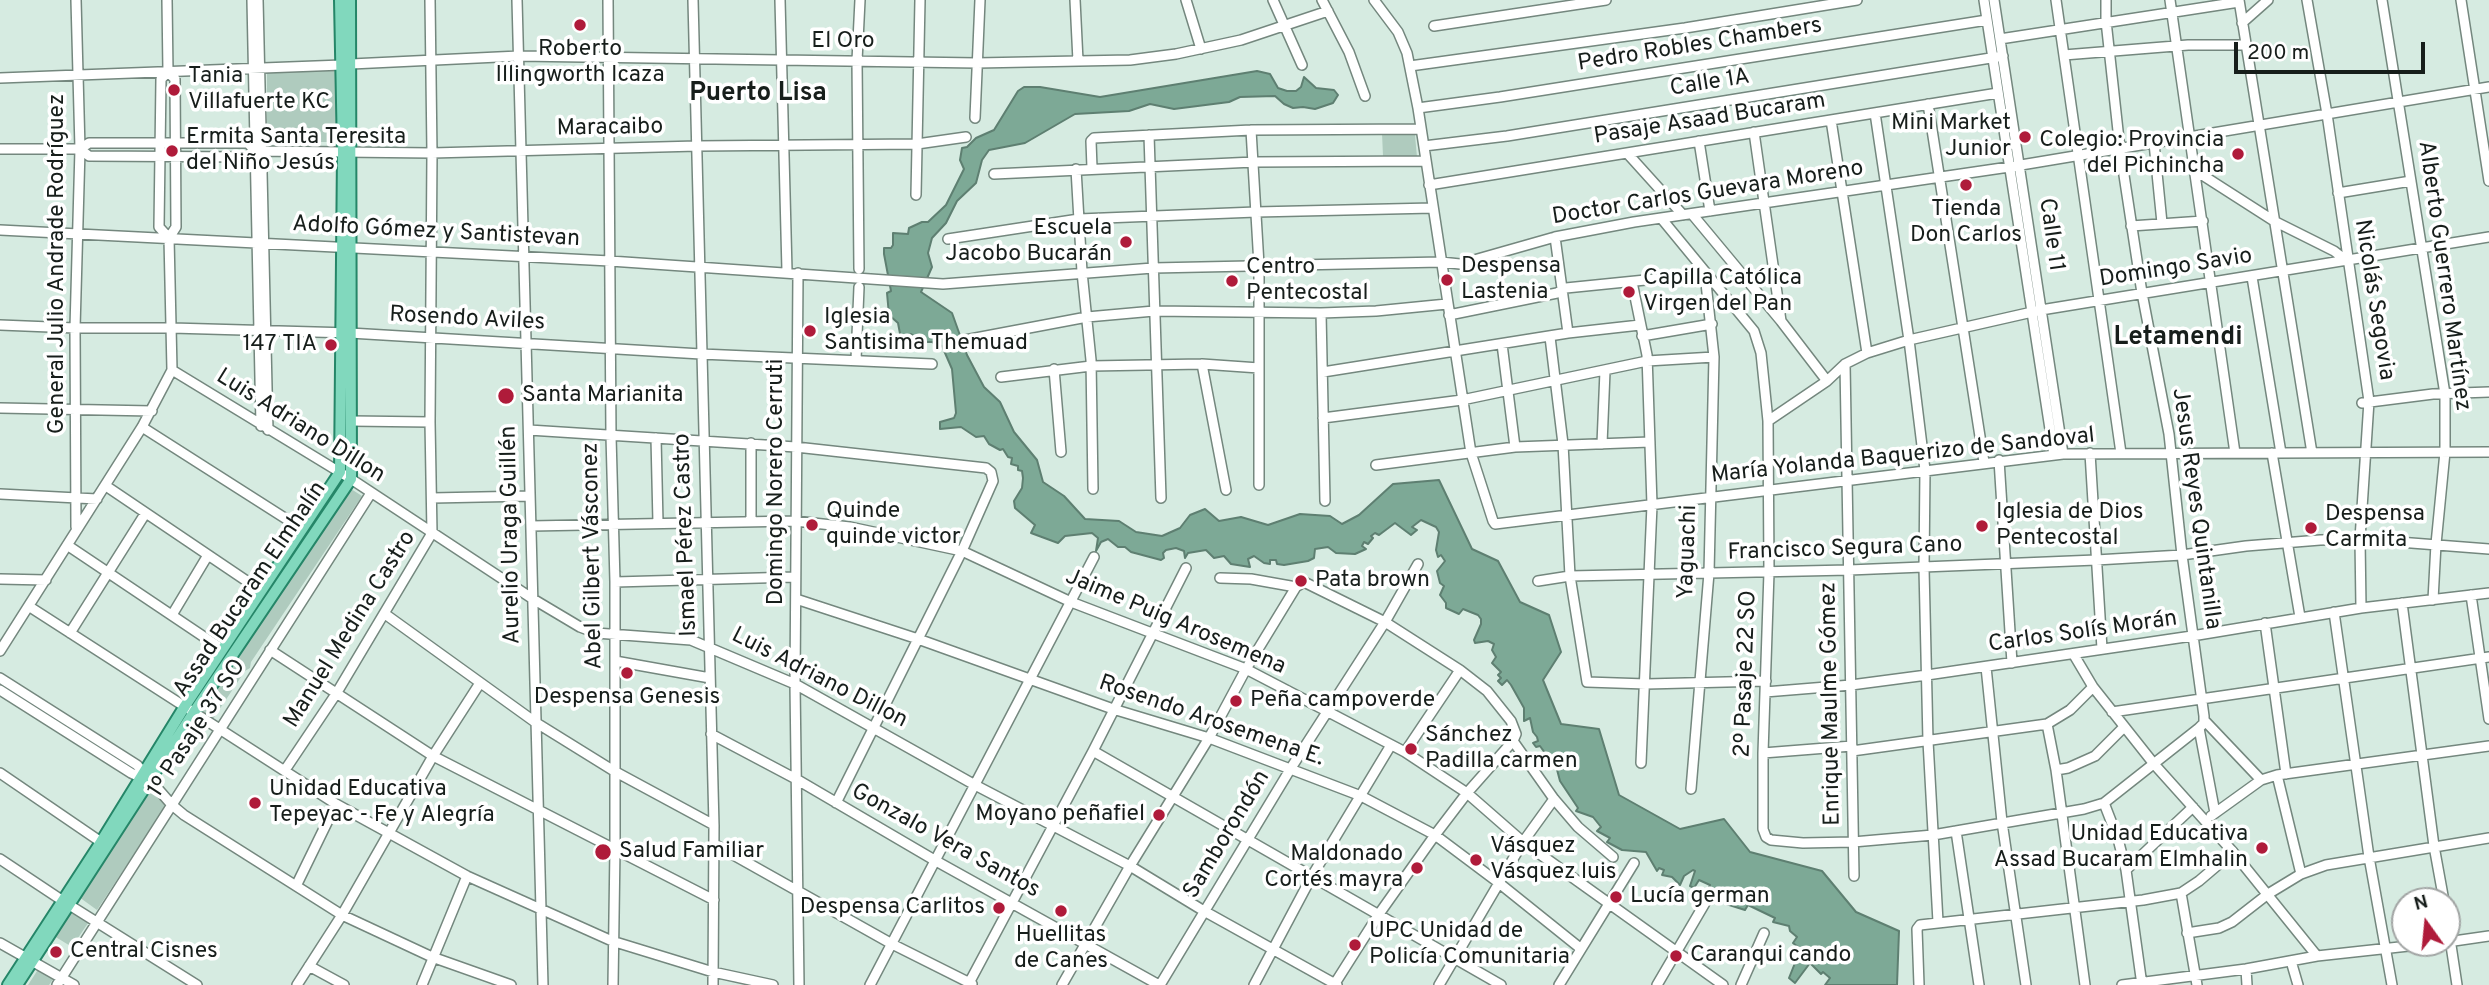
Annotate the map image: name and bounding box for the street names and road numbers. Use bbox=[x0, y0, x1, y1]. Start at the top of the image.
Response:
street label: Pedro Robles Chambers bbox=[1576, 13, 1824, 79]
street label: El Oro bbox=[811, 28, 875, 56]
street label: Calle 1A bbox=[1668, 64, 1752, 104]
street label: Pasaje Asaad Bucaram bbox=[1592, 88, 1828, 152]
street label: General Julio Andrade Rodríguez bbox=[44, 94, 72, 434]
street label: Maracaibo bbox=[557, 114, 663, 144]
street label: Alberto Guerrero Martínez bbox=[2410, 139, 2476, 413]
street label: Doctor Carlos Guevara Moreno bbox=[1550, 156, 1866, 232]
street label: Calle 11 bbox=[2031, 196, 2069, 274]
street label: Adolfo Gómez y Santistevan bbox=[291, 212, 581, 254]
street label: Nicolás Segovia bbox=[2347, 218, 2399, 382]
street label: Domingo Savio bbox=[2098, 243, 2254, 295]
street label: Rosendo Aviles bbox=[388, 302, 546, 338]
street label: Domingo Norero Cerruti bbox=[763, 359, 791, 605]
street label: Luis Adriano Dillon bbox=[210, 364, 390, 490]
street label: Jesus Reyes Quintanilla bbox=[2164, 387, 2226, 631]
street label: María Yolanda Baquerizo de Sandoval bbox=[1710, 423, 2096, 491]
street label: Aurelio Uraga Guillén bbox=[496, 425, 528, 645]
street label: Ismael Pérez Castro bbox=[670, 433, 704, 637]
street label: Abel Gilbert Vásconez bbox=[578, 442, 610, 670]
street label: Assad Bucaram Elmhalín bbox=[168, 477, 334, 703]
street label: Yaguachi bbox=[1674, 504, 1704, 600]
street label: Manuel Medina Castro bbox=[279, 526, 423, 734]
street label: Francisco Segura Cano bbox=[1727, 532, 1963, 568]
street label: Jaime Puig Arosemena bbox=[1061, 564, 1289, 682]
street label: Enrique Maulme Gómez bbox=[1816, 582, 1848, 826]
street label: 2º Pasaje 22 SO bbox=[1730, 590, 1764, 758]
street label: Carlos Solís Morán bbox=[1987, 606, 2179, 660]
street label: Luis Adriano Dillon bbox=[726, 623, 912, 735]
street label: 1º Pasaje 37 SO bbox=[143, 655, 253, 803]
street label: Rosendo Arosemena E. bbox=[1095, 670, 1327, 774]
street label: Samborondón bbox=[1179, 766, 1277, 904]
street label: Gonzalo Vera Santos bbox=[846, 779, 1044, 905]

